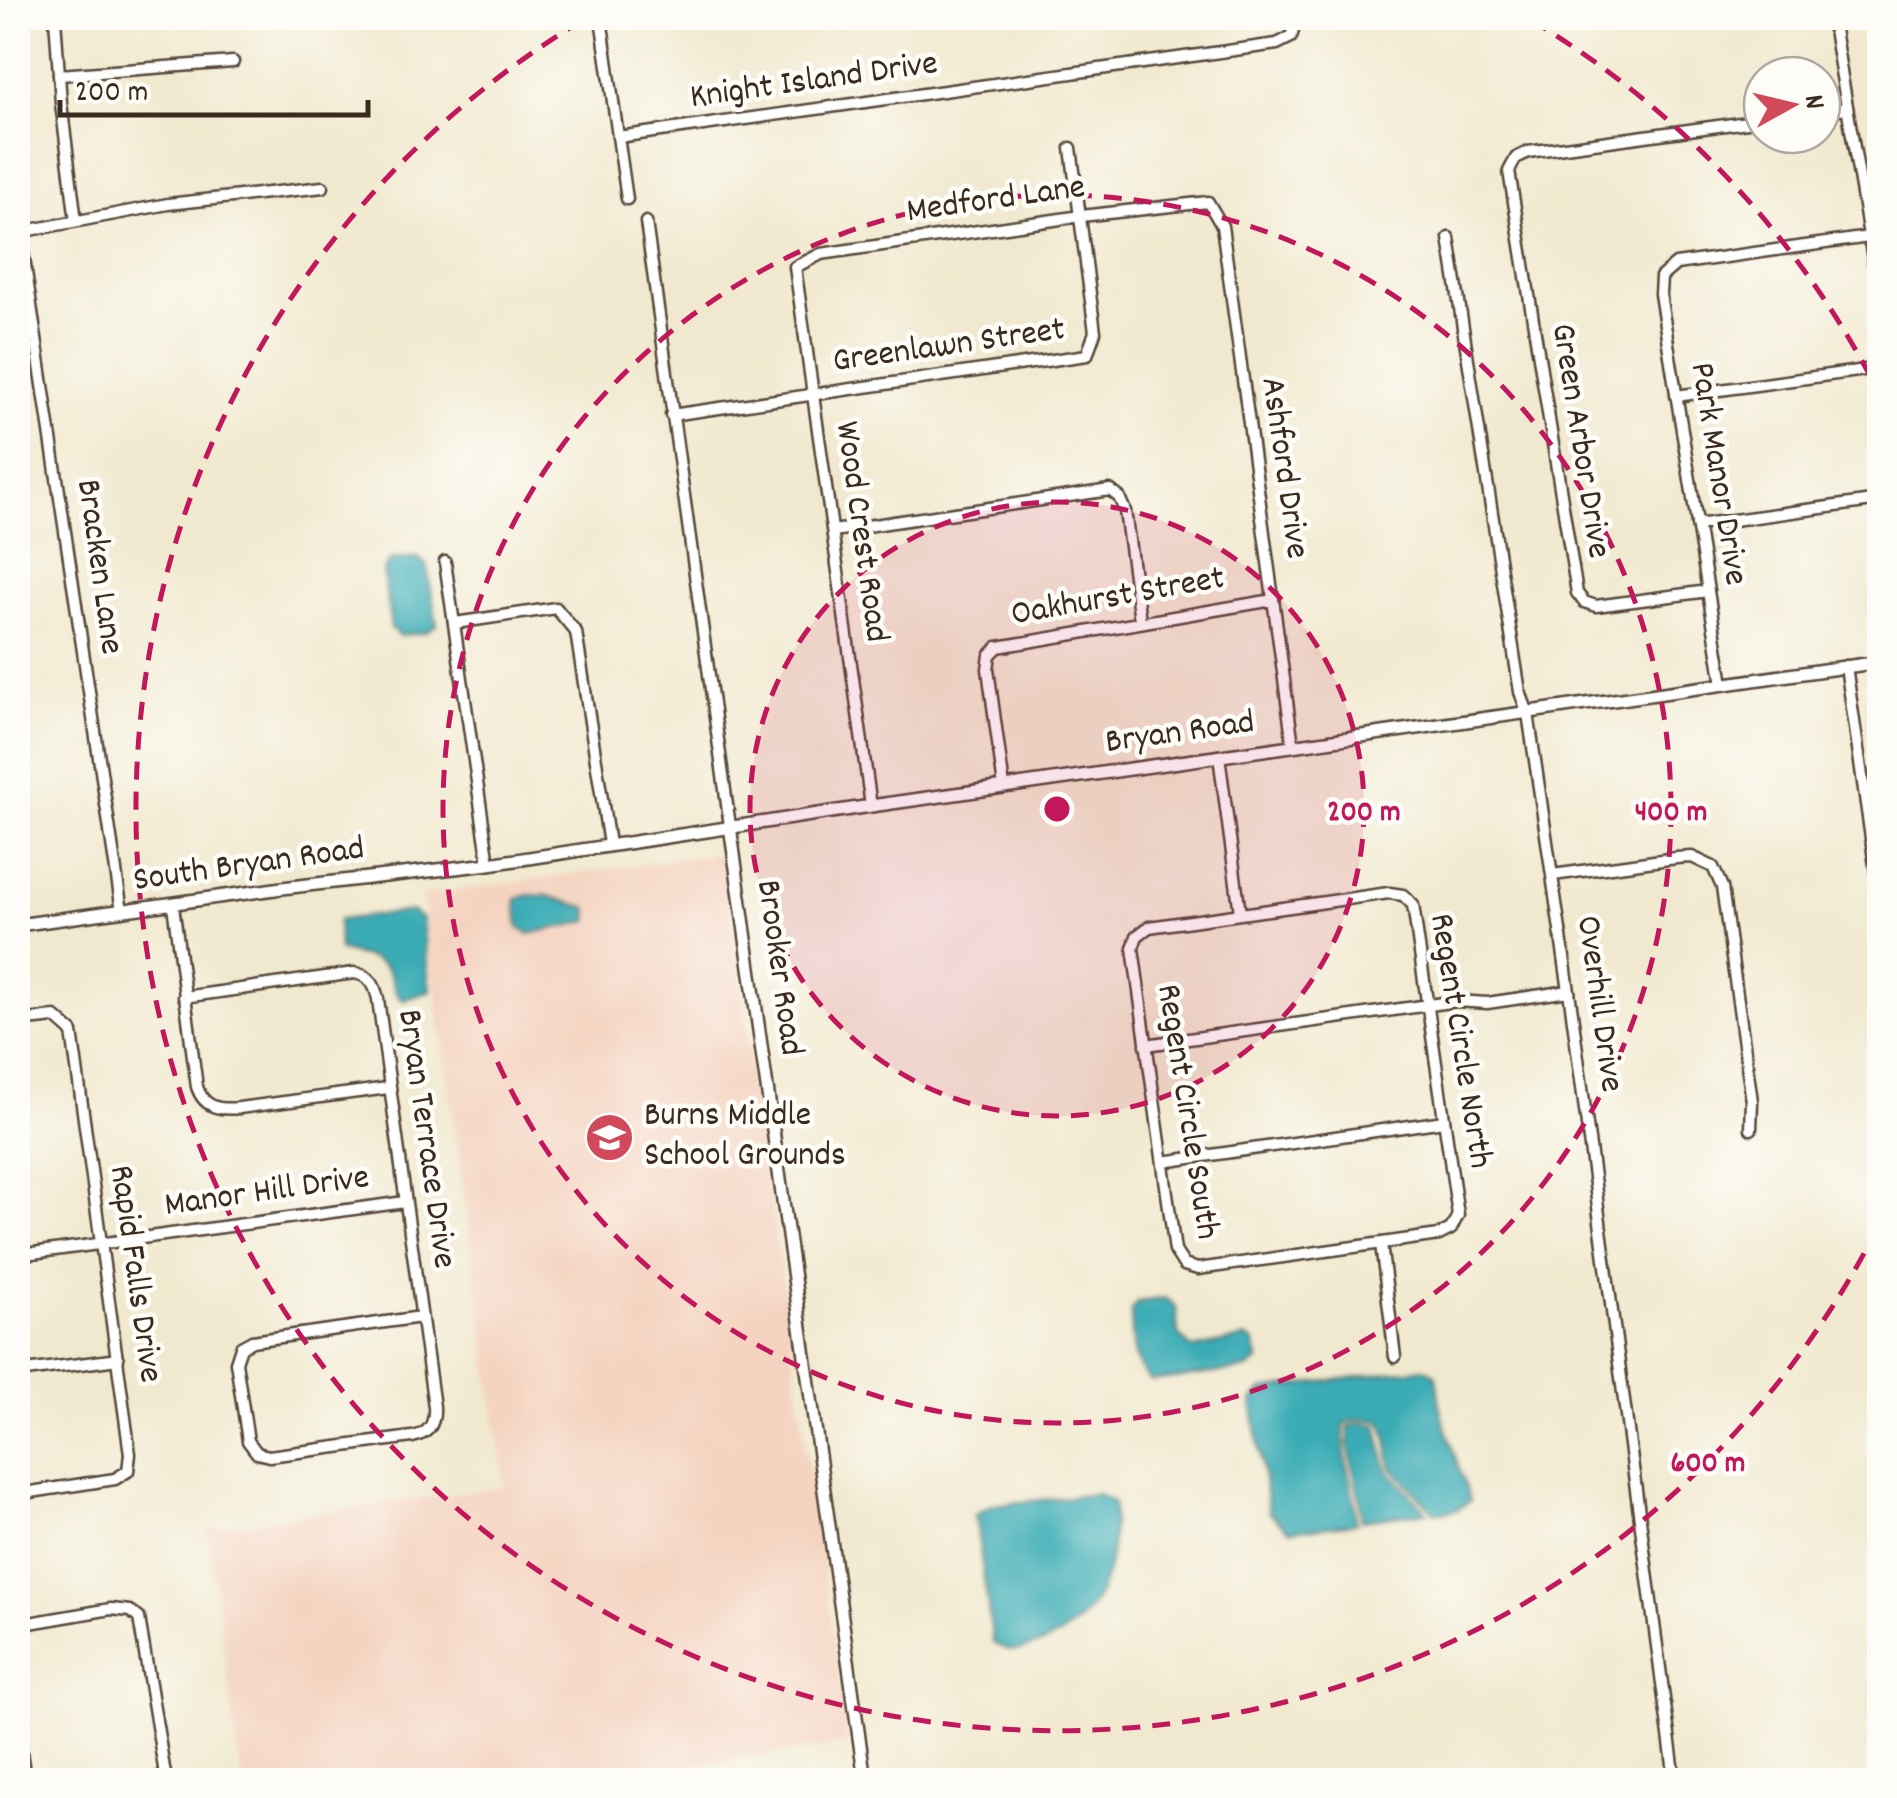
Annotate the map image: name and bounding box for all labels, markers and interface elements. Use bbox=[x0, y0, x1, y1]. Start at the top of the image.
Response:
street label: Knight Island Drive bbox=[687, 40, 941, 124]
scale bar bbox=[60, 55, 368, 117]
north arrow bbox=[1742, 55, 1842, 155]
text: 200 m bbox=[75, 73, 148, 116]
text: N bbox=[1791, 93, 1833, 112]
street label: Medford Lane bbox=[903, 164, 1089, 238]
street label: Greenlawn Street bbox=[830, 306, 1068, 388]
street label: Green Arbor Drive bbox=[1536, 320, 1622, 562]
street label: Park Manor Drive bbox=[1675, 359, 1759, 589]
street label: Ashford Drive bbox=[1246, 374, 1320, 562]
street label: Wood Crest Road bbox=[820, 418, 900, 646]
street label: Bracken Lane bbox=[61, 476, 135, 658]
street label: Oakhurst Street bbox=[1007, 555, 1229, 641]
street label: Bryan Road bbox=[1102, 699, 1258, 769]
centre of rings bbox=[1039, 791, 1075, 827]
text: 200 m bbox=[1327, 793, 1401, 836]
text: 400 m bbox=[1635, 793, 1707, 836]
street label: South Bryan Road bbox=[130, 825, 368, 907]
street label: Brooker Road bbox=[741, 877, 815, 1059]
street label: Regent Circle North bbox=[1414, 910, 1504, 1172]
street label: Overhill Drive bbox=[1561, 913, 1635, 1095]
street label: Regent Circle South bbox=[1141, 981, 1231, 1243]
street label: Bryan Terrace Drive bbox=[382, 1006, 468, 1272]
place label: Burns Middle School Grounds bbox=[644, 1092, 846, 1182]
school or university icon: Burns Middle School Grounds bbox=[583, 1111, 635, 1163]
street label: Manor Hill Drive bbox=[161, 1154, 373, 1232]
street label: Rapid Falls Drive bbox=[94, 1162, 174, 1386]
text: 600 m bbox=[1671, 1444, 1745, 1487]

